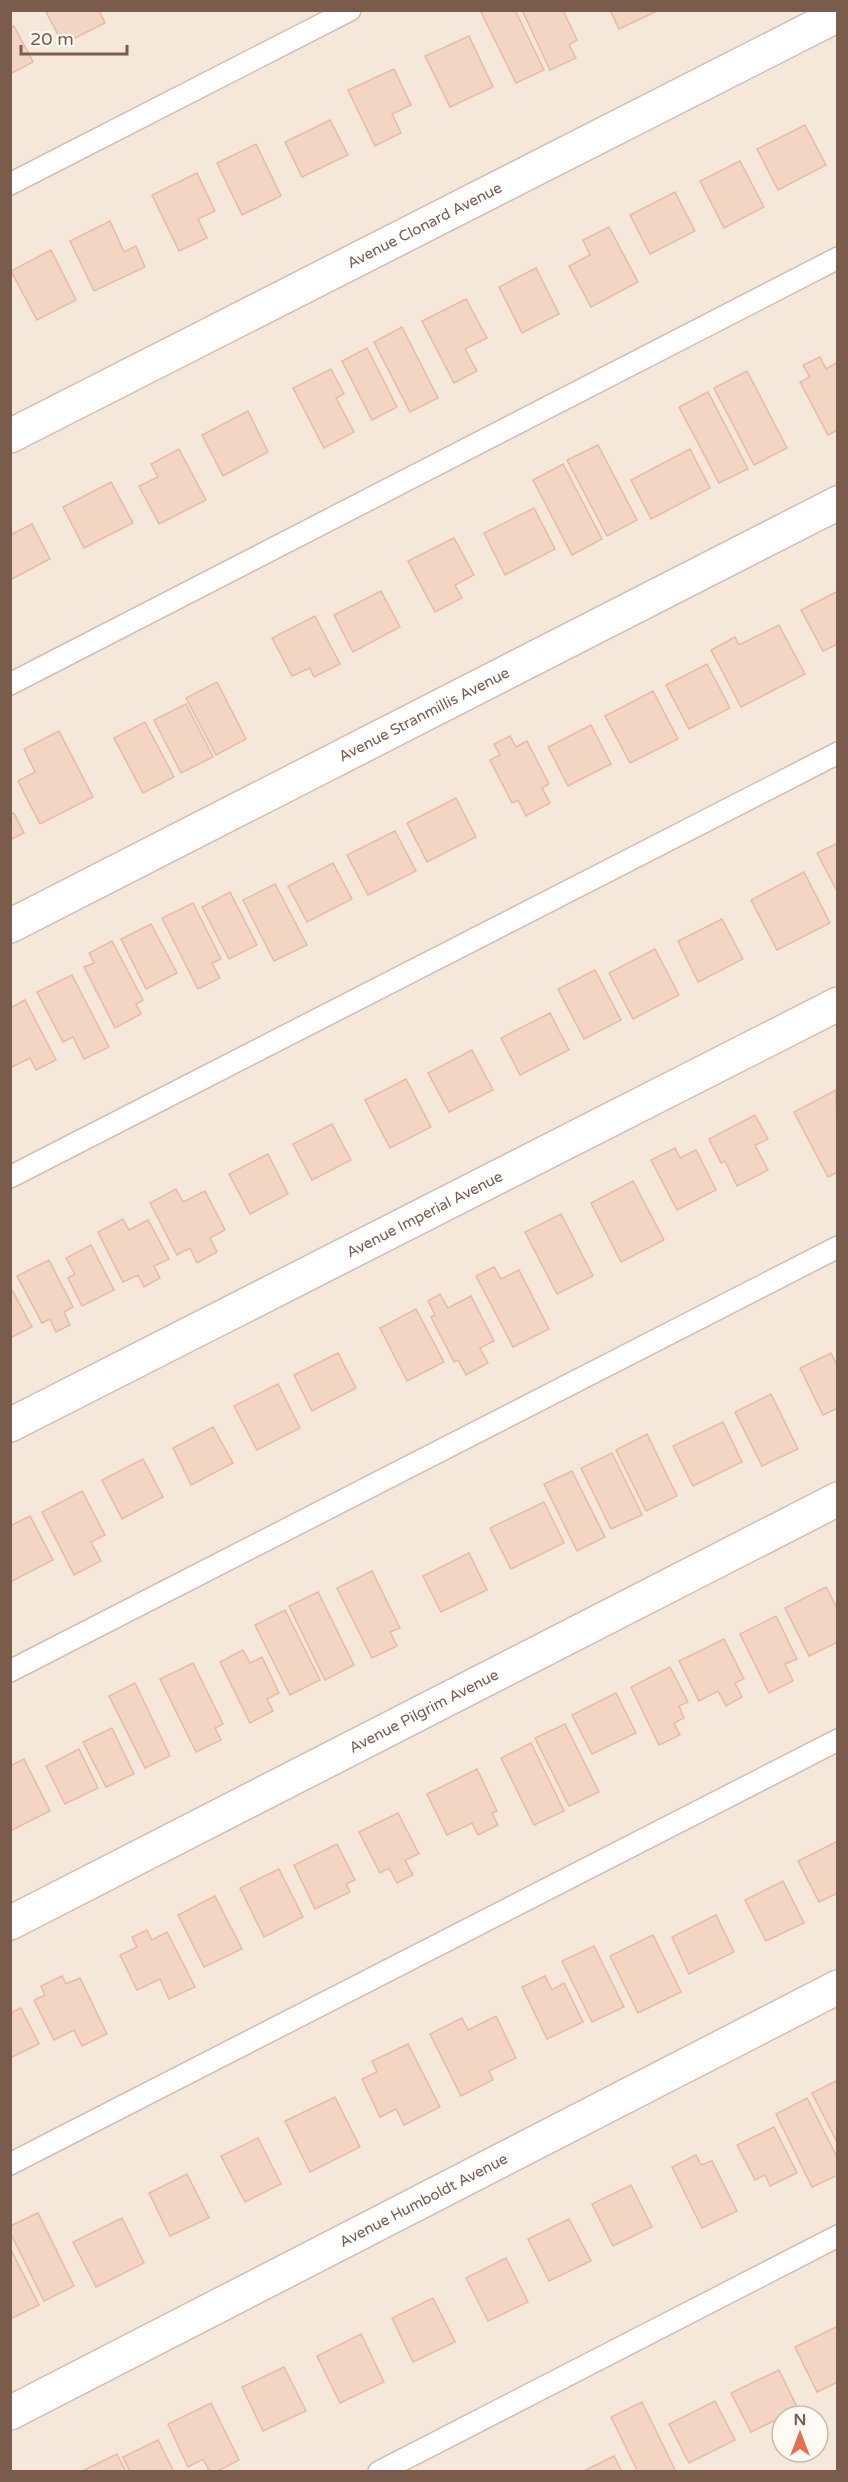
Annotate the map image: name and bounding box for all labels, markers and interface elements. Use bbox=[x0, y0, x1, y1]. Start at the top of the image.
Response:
scale bar bbox=[21, 18, 128, 56]
text: 20 m bbox=[30, 28, 74, 50]
street label: Avenue Clonard Avenue bbox=[344, 178, 505, 272]
street label: Avenue Stranmillis Avenue bbox=[336, 663, 512, 766]
street label: Avenue Imperial Avenue bbox=[343, 1167, 506, 1261]
street label: Avenue Pilgrim Avenue bbox=[346, 1665, 502, 1757]
street label: Avenue Humboldt Avenue bbox=[336, 2150, 511, 2251]
north arrow bbox=[770, 2404, 830, 2464]
text: N bbox=[794, 2410, 806, 2430]

